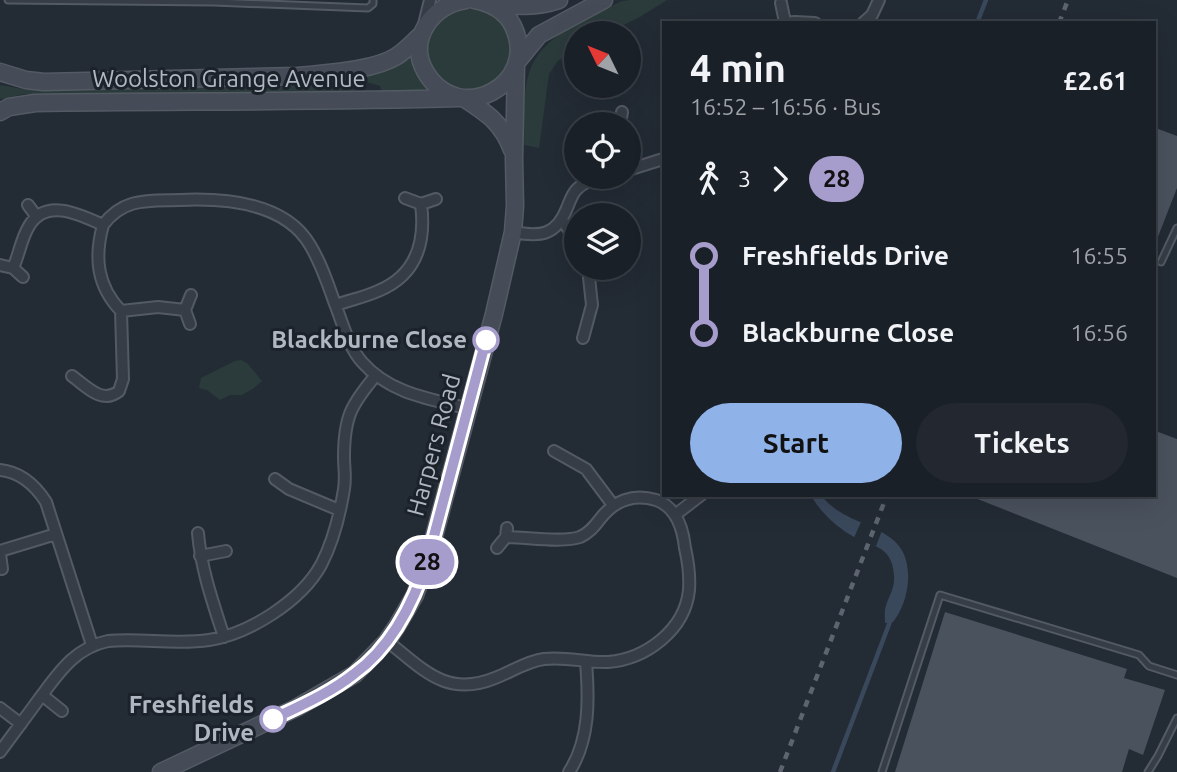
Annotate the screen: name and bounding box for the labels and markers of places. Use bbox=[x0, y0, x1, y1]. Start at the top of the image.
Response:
place label: Blackburne Close bbox=[271, 326, 467, 353]
marker: Blackburne Close bbox=[473, 327, 499, 353]
place label: Freshfields Drive bbox=[129, 691, 254, 746]
marker: Freshfields Drive bbox=[260, 706, 286, 732]

